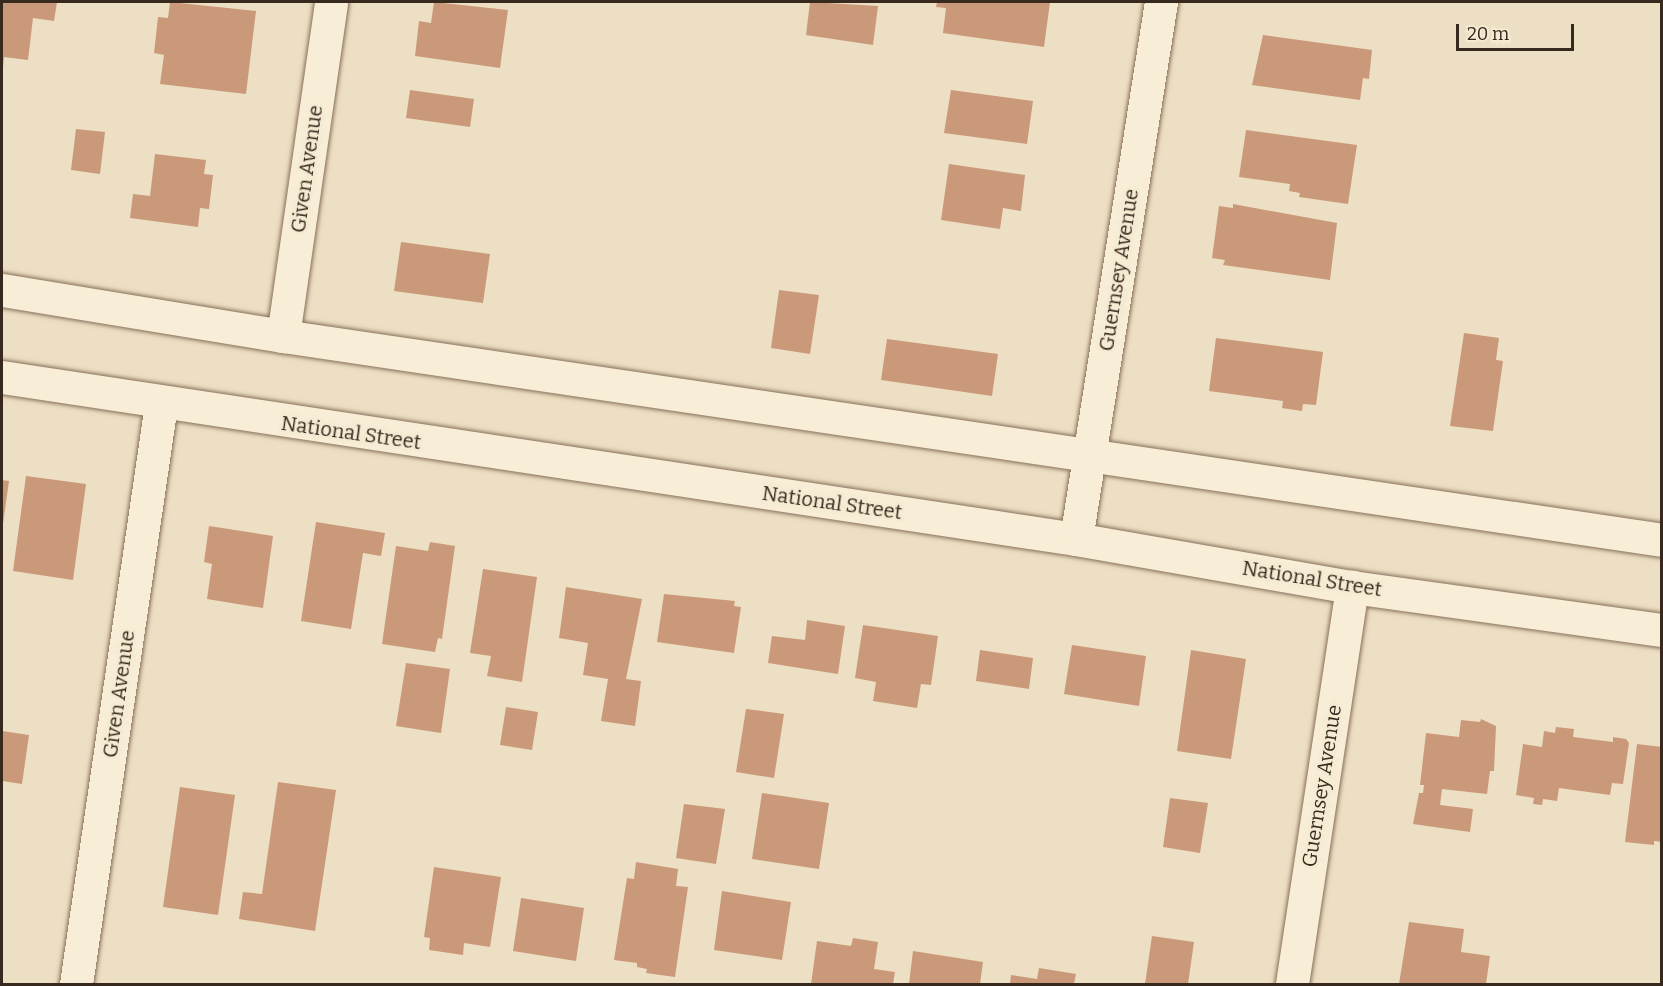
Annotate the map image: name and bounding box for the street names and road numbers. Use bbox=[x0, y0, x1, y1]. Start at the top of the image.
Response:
street label: Given Avenue bbox=[286, 104, 328, 234]
street label: Guernsey Avenue bbox=[1094, 187, 1144, 353]
street label: National Street bbox=[280, 411, 422, 455]
street label: National Street bbox=[761, 481, 903, 525]
street label: National Street bbox=[1241, 556, 1383, 602]
street label: Given Avenue bbox=[98, 629, 140, 759]
street label: Guernsey Avenue bbox=[1297, 703, 1347, 869]

